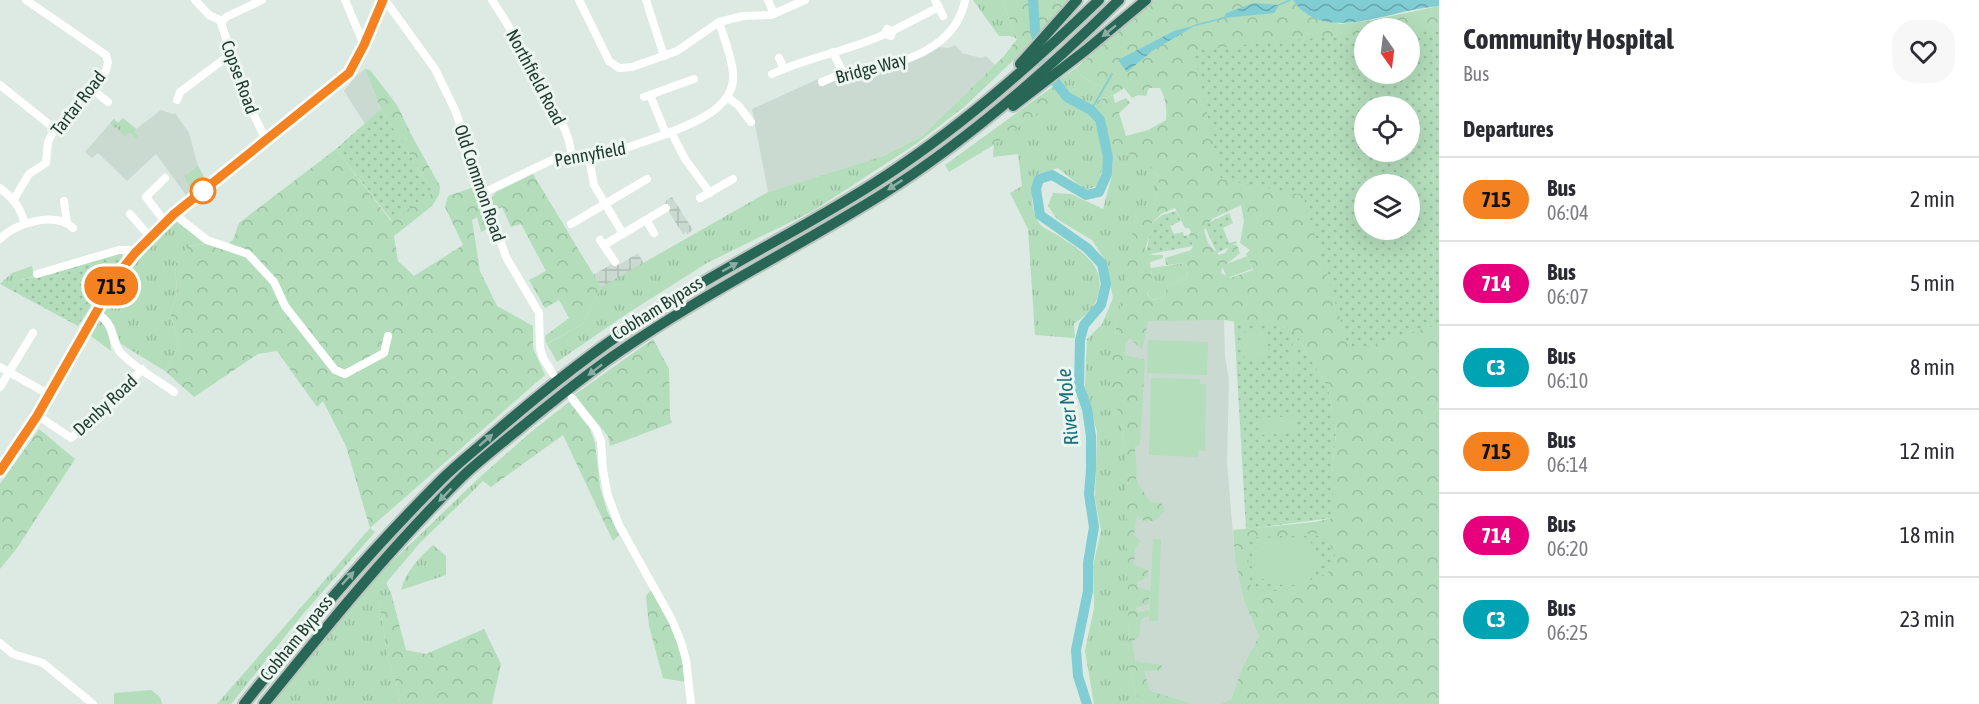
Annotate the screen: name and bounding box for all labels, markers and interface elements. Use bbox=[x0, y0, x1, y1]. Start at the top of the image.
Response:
north arrow bbox=[1354, 18, 1420, 84]
map controls bbox=[1354, 18, 1420, 240]
button: heart bbox=[1892, 20, 1955, 83]
text: Community Hospital bbox=[1463, 23, 1674, 55]
one-way arrow bbox=[1102, 24, 1117, 37]
street label: Northfield Road bbox=[502, 26, 570, 128]
street label: Copse Road bbox=[217, 37, 263, 117]
street label: Bridge Way bbox=[833, 48, 909, 88]
text: Bus bbox=[1463, 62, 1489, 85]
street label: Tartar Road bbox=[46, 67, 110, 139]
button: locate bbox=[1354, 96, 1420, 162]
text: Departures bbox=[1463, 116, 1553, 142]
street label: Old Common Road bbox=[450, 122, 510, 244]
street label: Pennyfield bbox=[553, 137, 627, 171]
button: layers bbox=[1354, 174, 1420, 240]
text: Bus bbox=[1547, 175, 1576, 201]
unlabelled marker bbox=[190, 178, 216, 204]
one-way arrow bbox=[887, 180, 903, 191]
text: 2 min bbox=[1910, 186, 1955, 212]
text: 715 bbox=[1481, 187, 1511, 211]
text: 06:04 bbox=[1547, 201, 1589, 224]
text: Bus bbox=[1547, 259, 1576, 285]
one-way arrow bbox=[722, 262, 739, 272]
line badge: 715 bbox=[76, 266, 146, 306]
text: 5 min bbox=[1910, 270, 1955, 296]
text: 714 bbox=[1481, 271, 1511, 295]
street label: Cobham Bypass bbox=[608, 272, 706, 344]
text: 715 bbox=[96, 274, 126, 298]
text: 06:07 bbox=[1547, 285, 1589, 308]
text: Bus bbox=[1547, 343, 1576, 369]
text: 8 min bbox=[1910, 354, 1955, 380]
text: C3 bbox=[1486, 355, 1506, 379]
one-way arrow bbox=[587, 363, 602, 375]
water label: River Mole bbox=[1052, 367, 1082, 447]
text: 06:10 bbox=[1547, 369, 1588, 392]
street label: Denby Road bbox=[69, 370, 141, 440]
text: Bus bbox=[1547, 427, 1576, 453]
one-way arrow bbox=[478, 434, 493, 447]
text: 12 min bbox=[1900, 438, 1955, 464]
text: 715 bbox=[1481, 439, 1511, 463]
text: 06:14 bbox=[1547, 453, 1588, 476]
one-way arrow bbox=[439, 487, 453, 501]
text: Bus bbox=[1547, 511, 1576, 537]
text: 18 min bbox=[1900, 522, 1955, 548]
text: 714 bbox=[1481, 523, 1511, 547]
text: 06:20 bbox=[1547, 537, 1588, 560]
one-way arrow bbox=[341, 570, 355, 585]
street label: Cobham Bypass bbox=[255, 591, 337, 685]
text: Bus bbox=[1547, 595, 1576, 621]
text: 23 min bbox=[1900, 606, 1955, 632]
text: C3 bbox=[1486, 607, 1506, 631]
text: 06:25 bbox=[1547, 621, 1588, 644]

